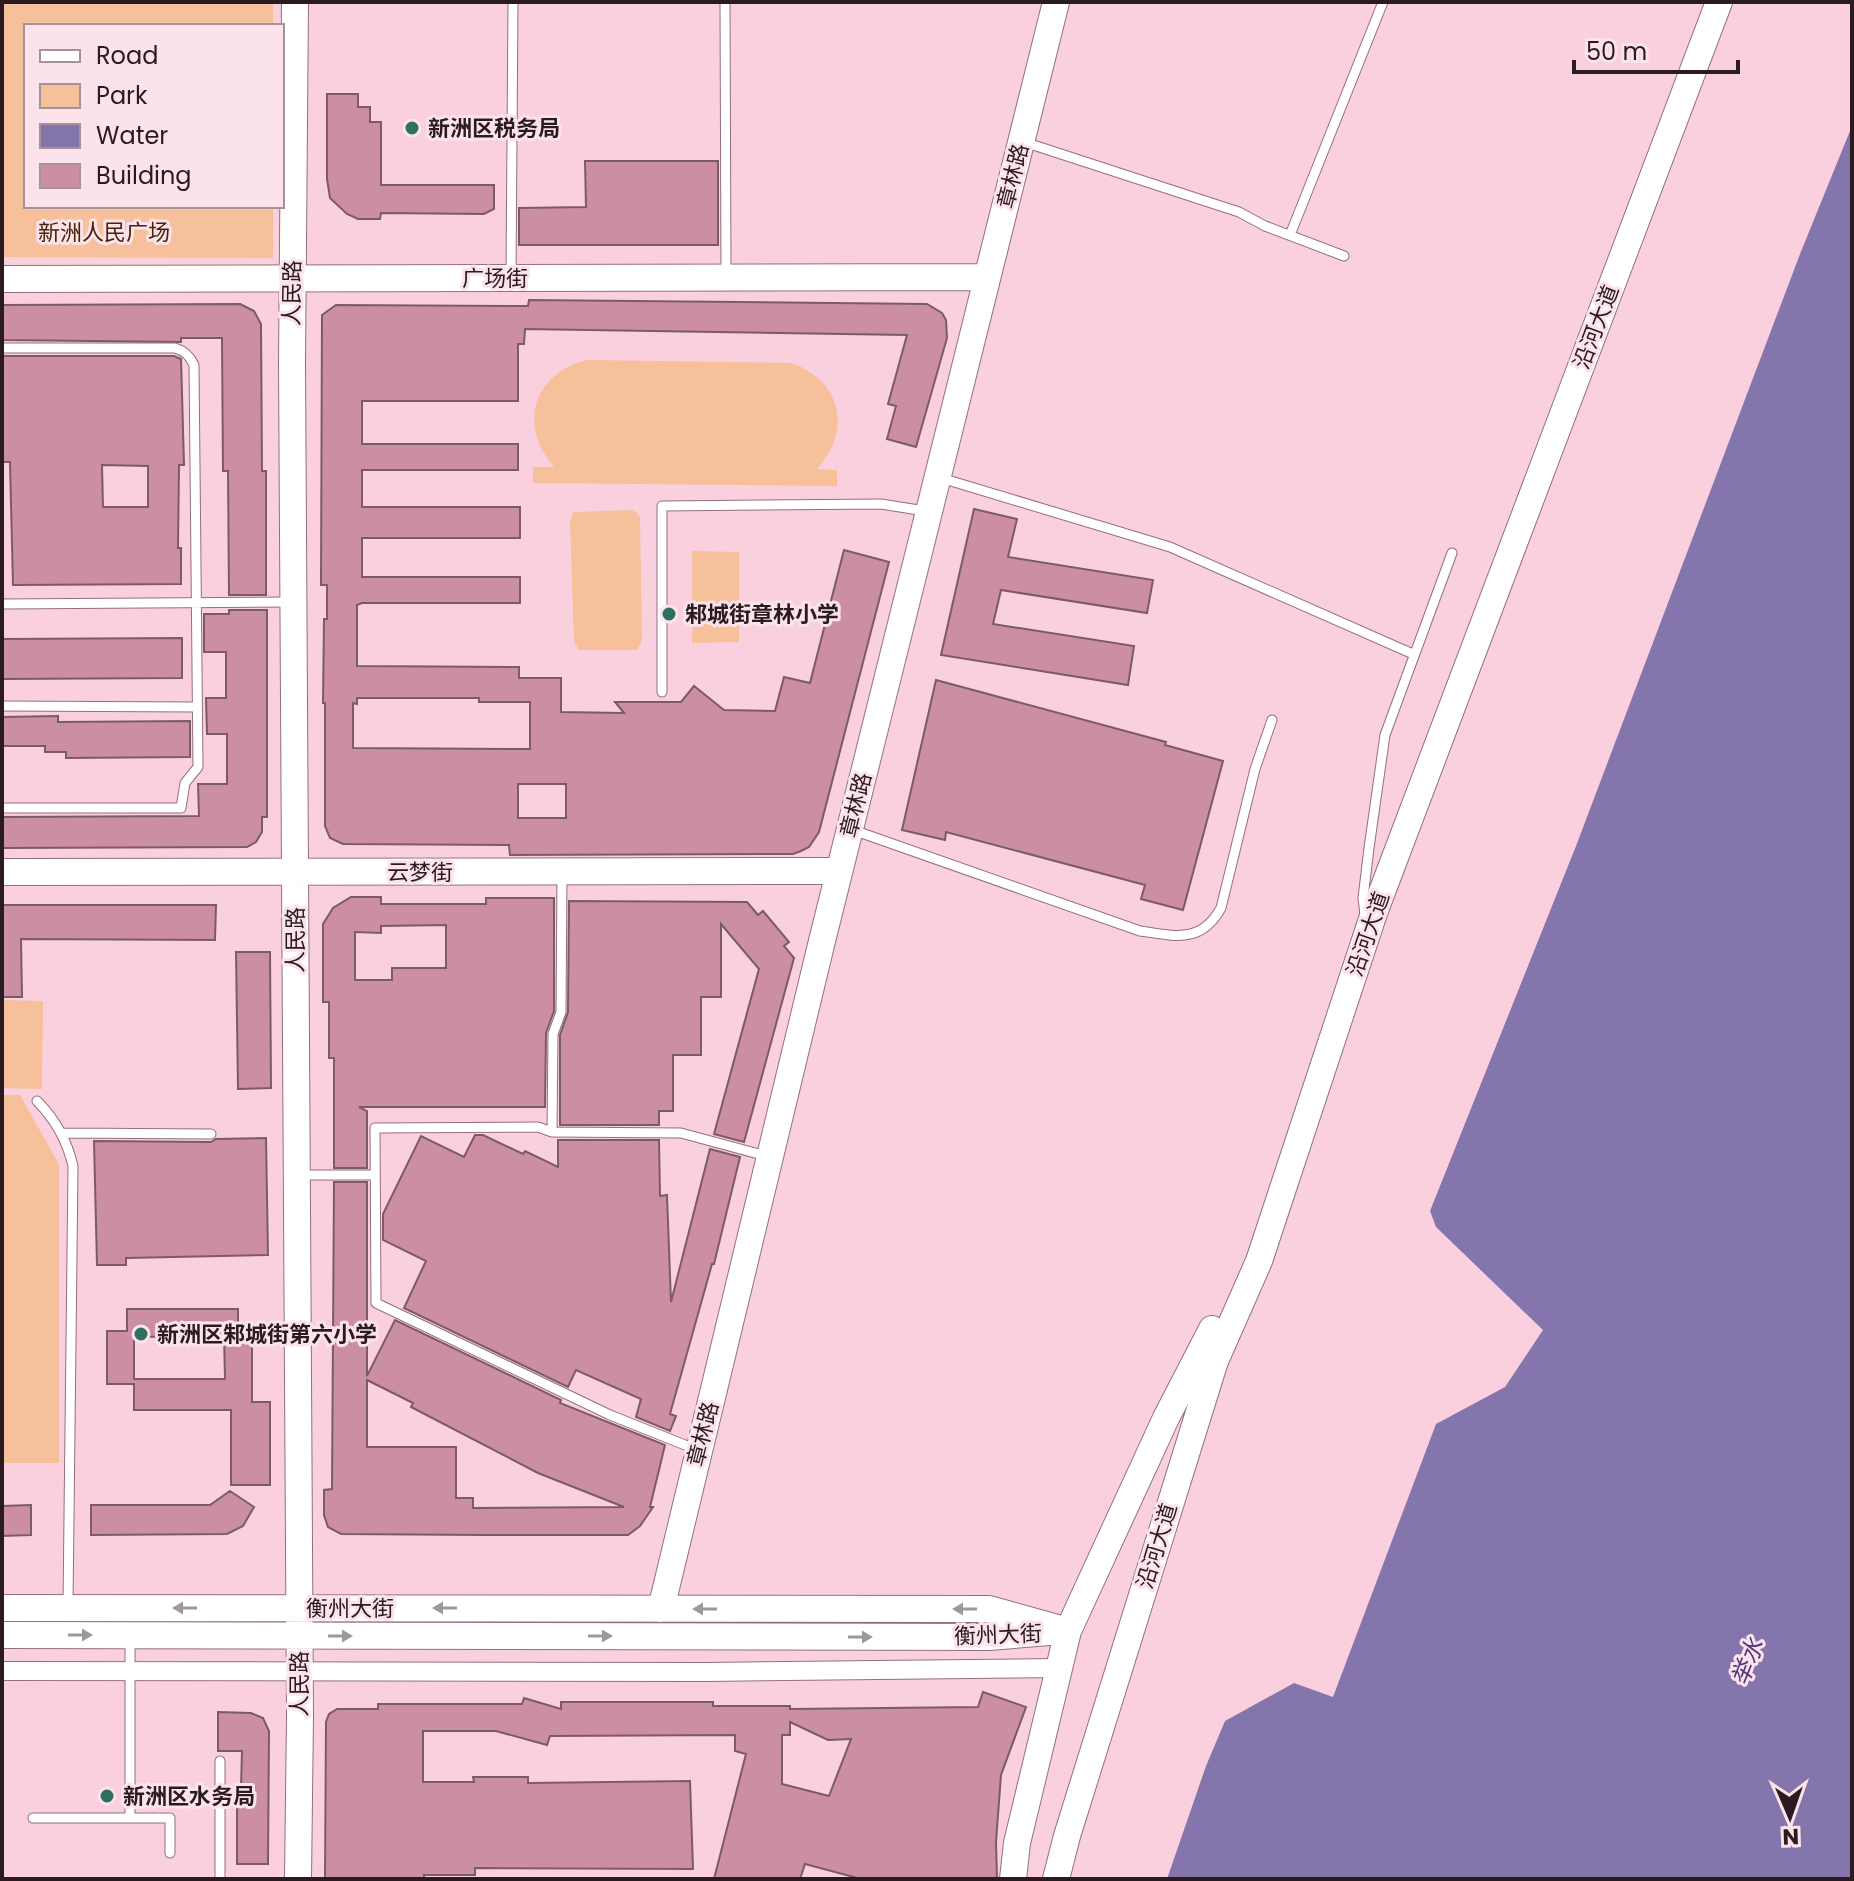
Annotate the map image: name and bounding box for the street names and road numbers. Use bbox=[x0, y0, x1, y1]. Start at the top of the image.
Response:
street label: 章林路 bbox=[990, 140, 1036, 212]
street label: 人民路 bbox=[276, 260, 308, 326]
street label: 广场街 bbox=[462, 263, 528, 294]
street label: 沿河大道 bbox=[1566, 280, 1626, 374]
street label: 章林路 bbox=[833, 769, 879, 841]
street label: 云梦街 bbox=[387, 857, 453, 888]
street label: 沿河大道 bbox=[1339, 887, 1397, 981]
street label: 人民路 bbox=[280, 907, 311, 973]
street label: 章林路 bbox=[680, 1398, 726, 1470]
street label: 沿河大道 bbox=[1129, 1499, 1185, 1593]
street label: 衡州大街 bbox=[306, 1593, 394, 1624]
street label: 衡州大街 bbox=[953, 1618, 1043, 1652]
street label: 人民路 bbox=[284, 1651, 315, 1717]

